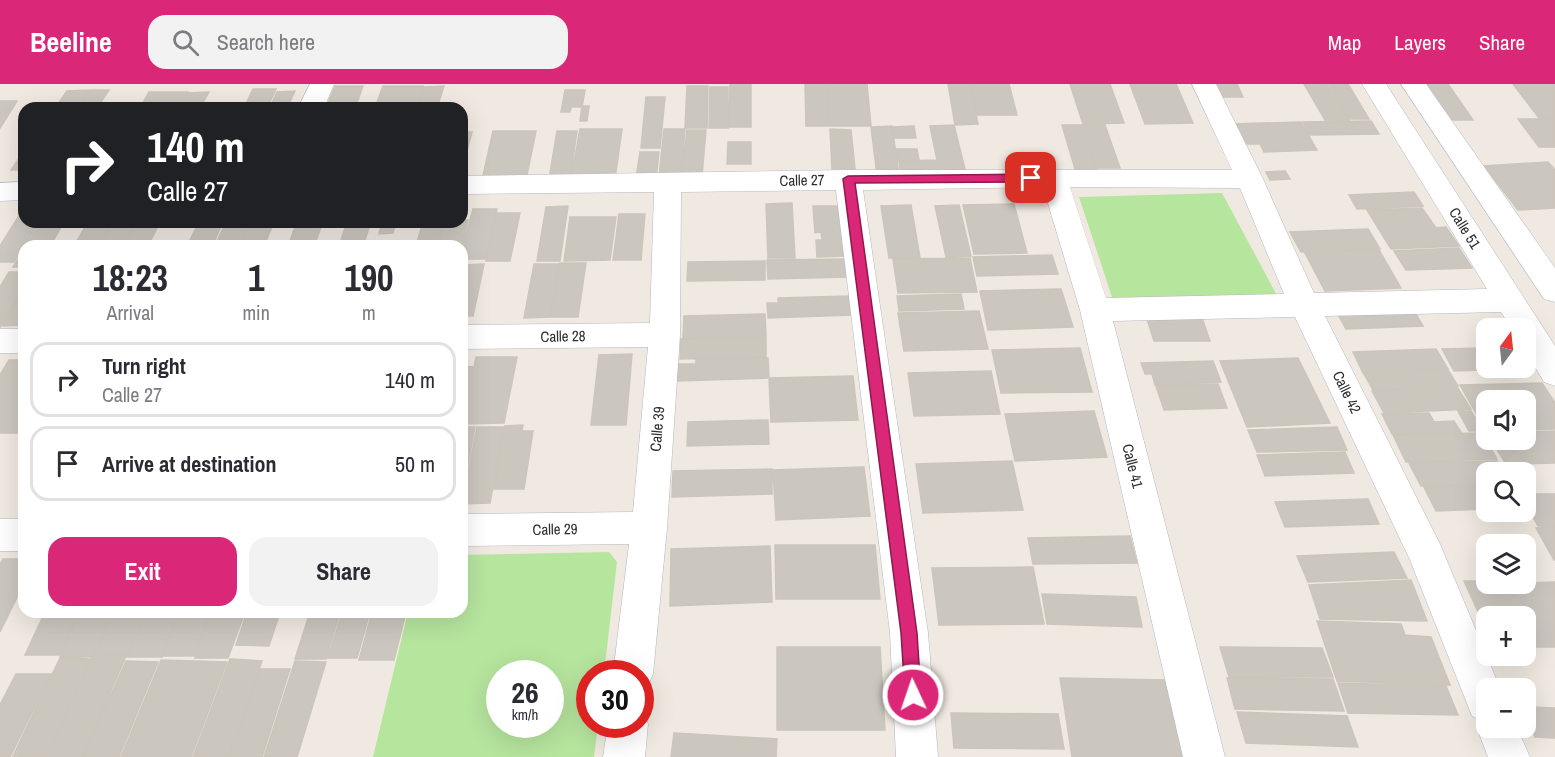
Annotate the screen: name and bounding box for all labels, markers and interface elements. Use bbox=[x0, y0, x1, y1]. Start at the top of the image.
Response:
search box bbox=[148, 15, 568, 69]
text: Beeline bbox=[30, 23, 112, 61]
icon: search bbox=[169, 26, 202, 59]
text: Search here bbox=[217, 27, 315, 57]
text: Map bbox=[1328, 28, 1361, 57]
text: Layers bbox=[1394, 28, 1446, 57]
text: Share bbox=[1479, 28, 1525, 57]
text: 140 m bbox=[147, 119, 245, 175]
icon: right bbox=[48, 126, 126, 204]
pin bbox=[1005, 152, 1056, 203]
icon: arrive bbox=[1014, 161, 1047, 194]
street label: Calle 27 bbox=[779, 169, 825, 191]
text: Calle 27 bbox=[147, 173, 228, 209]
street label: Calle 51 bbox=[1444, 203, 1486, 253]
text: 18:23 bbox=[92, 254, 168, 302]
text: 1 bbox=[248, 254, 264, 302]
text: 190 bbox=[344, 254, 394, 302]
text: Arrival bbox=[107, 299, 154, 326]
text: min bbox=[242, 299, 270, 326]
text: m bbox=[362, 299, 376, 326]
north arrow bbox=[1476, 318, 1536, 378]
map controls bbox=[1476, 318, 1536, 738]
street label: Calle 28 bbox=[540, 325, 586, 347]
text: Turn right bbox=[102, 351, 186, 381]
icon: right bbox=[51, 363, 84, 396]
text: 140 m bbox=[385, 365, 435, 395]
street label: Calle 42 bbox=[1328, 367, 1366, 417]
text: Calle 27 bbox=[102, 381, 162, 408]
button: sound bbox=[1476, 390, 1536, 450]
street label: Calle 39 bbox=[645, 405, 669, 452]
street label: Calle 41 bbox=[1117, 442, 1149, 491]
icon: arrive bbox=[51, 447, 84, 480]
text: Arrive at destination bbox=[102, 449, 276, 479]
text: 50 m bbox=[395, 449, 435, 479]
button: search bbox=[1476, 462, 1536, 522]
street label: Calle 29 bbox=[532, 518, 578, 540]
button: layers bbox=[1476, 534, 1536, 594]
button: Exit bbox=[48, 537, 237, 606]
button: Share bbox=[249, 537, 438, 606]
button: + bbox=[1476, 606, 1536, 666]
speed limit sign: 30 bbox=[576, 660, 654, 738]
position arrow bbox=[881, 663, 945, 727]
text: 26 bbox=[511, 672, 539, 712]
button: − bbox=[1476, 678, 1536, 738]
text: km/h bbox=[512, 704, 538, 725]

